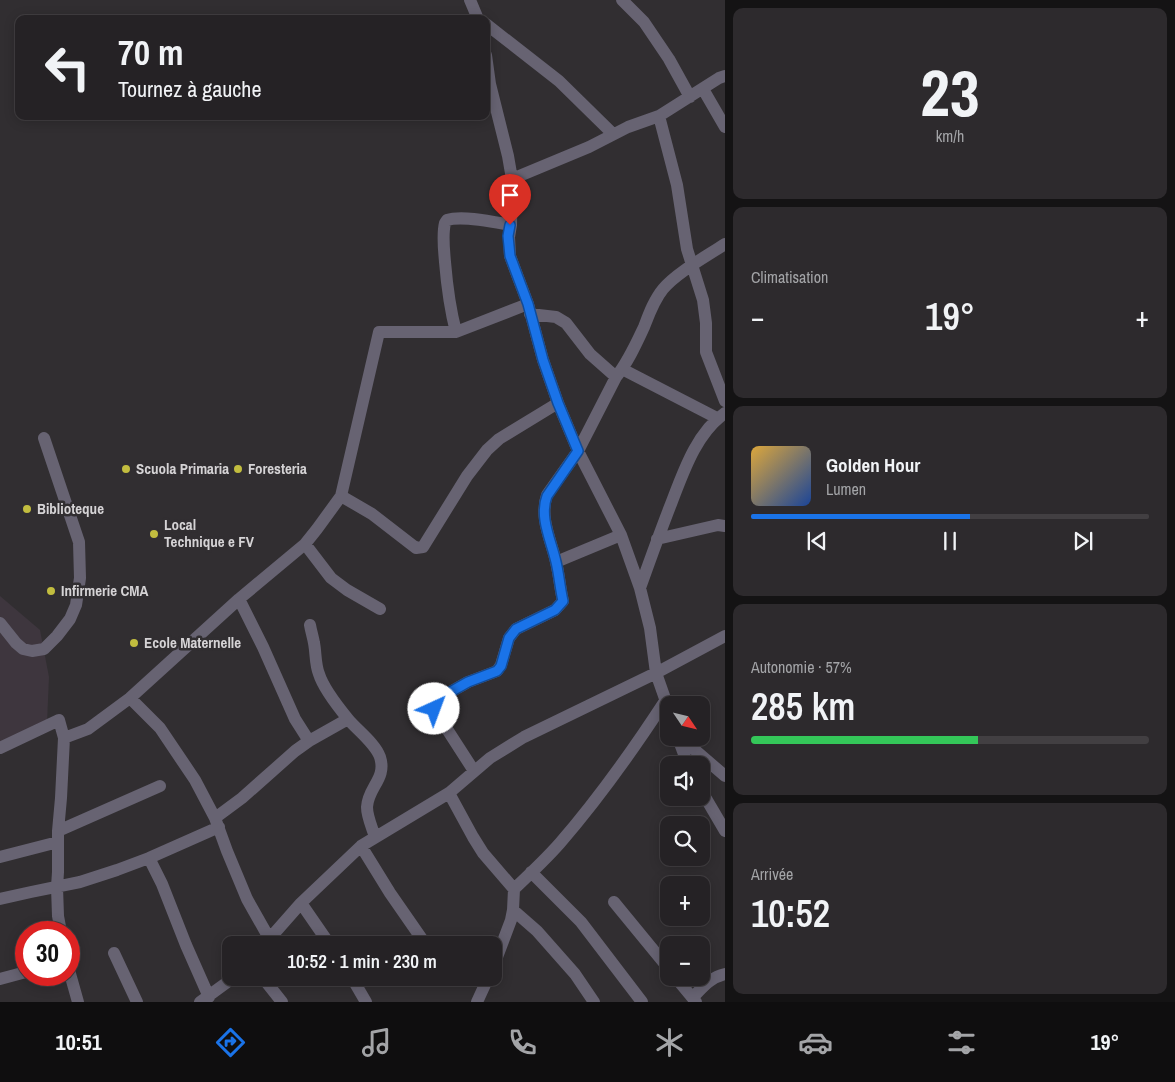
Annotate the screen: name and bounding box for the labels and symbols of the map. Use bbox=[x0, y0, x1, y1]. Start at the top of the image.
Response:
pin bbox=[489, 174, 531, 225]
place label: Scuola Primaria bbox=[136, 458, 229, 479]
place label: Foresteria bbox=[248, 458, 307, 479]
marker: Scuola Primaria bbox=[120, 463, 132, 475]
marker: Foresteria bbox=[232, 463, 244, 475]
place label: Biblioteque bbox=[37, 498, 104, 519]
marker: Biblioteque bbox=[21, 503, 33, 515]
place label: Local Technique e FV bbox=[164, 514, 255, 552]
marker: Local Technique e FV bbox=[148, 528, 160, 540]
place label: Infirmerie CMA bbox=[61, 580, 149, 601]
marker: Infirmerie CMA bbox=[45, 585, 57, 597]
place label: Ecole Maternelle bbox=[144, 632, 241, 653]
marker: Ecole Maternelle bbox=[128, 637, 140, 649]
position arrow bbox=[407, 682, 459, 734]
north arrow bbox=[660, 696, 710, 746]
speed limit sign: 30 bbox=[15, 921, 80, 986]

